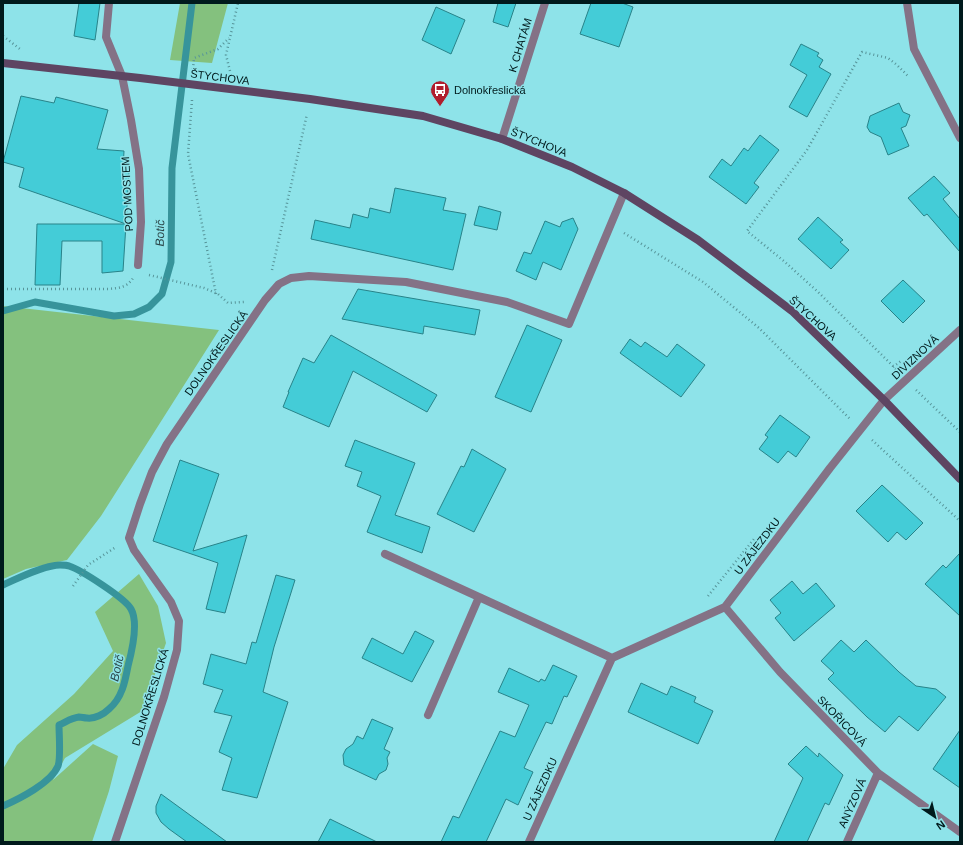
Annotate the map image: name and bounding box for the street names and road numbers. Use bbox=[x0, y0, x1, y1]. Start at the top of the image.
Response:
street label: K CHATÁM bbox=[506, 16, 534, 74]
street label: ŠTYCHOVA bbox=[190, 67, 251, 87]
street label: ŠTYCHOVA bbox=[509, 125, 570, 159]
street label: POD MOSTEM bbox=[119, 156, 135, 232]
street label: ŠTYCHOVA bbox=[787, 294, 840, 343]
street label: DOLNOKŘESLICKÁ bbox=[182, 308, 250, 398]
street label: DIVIZNOVÁ bbox=[889, 332, 941, 382]
street label: U ZÁJEZDKU bbox=[732, 515, 782, 577]
street label: DOLNOKŘESLICKÁ bbox=[130, 646, 171, 747]
street label: SKOŘICOVÁ bbox=[815, 693, 869, 749]
street label: U ZÁJEZDKU bbox=[521, 756, 559, 822]
street label: ANÝZOVÁ bbox=[836, 776, 868, 829]

